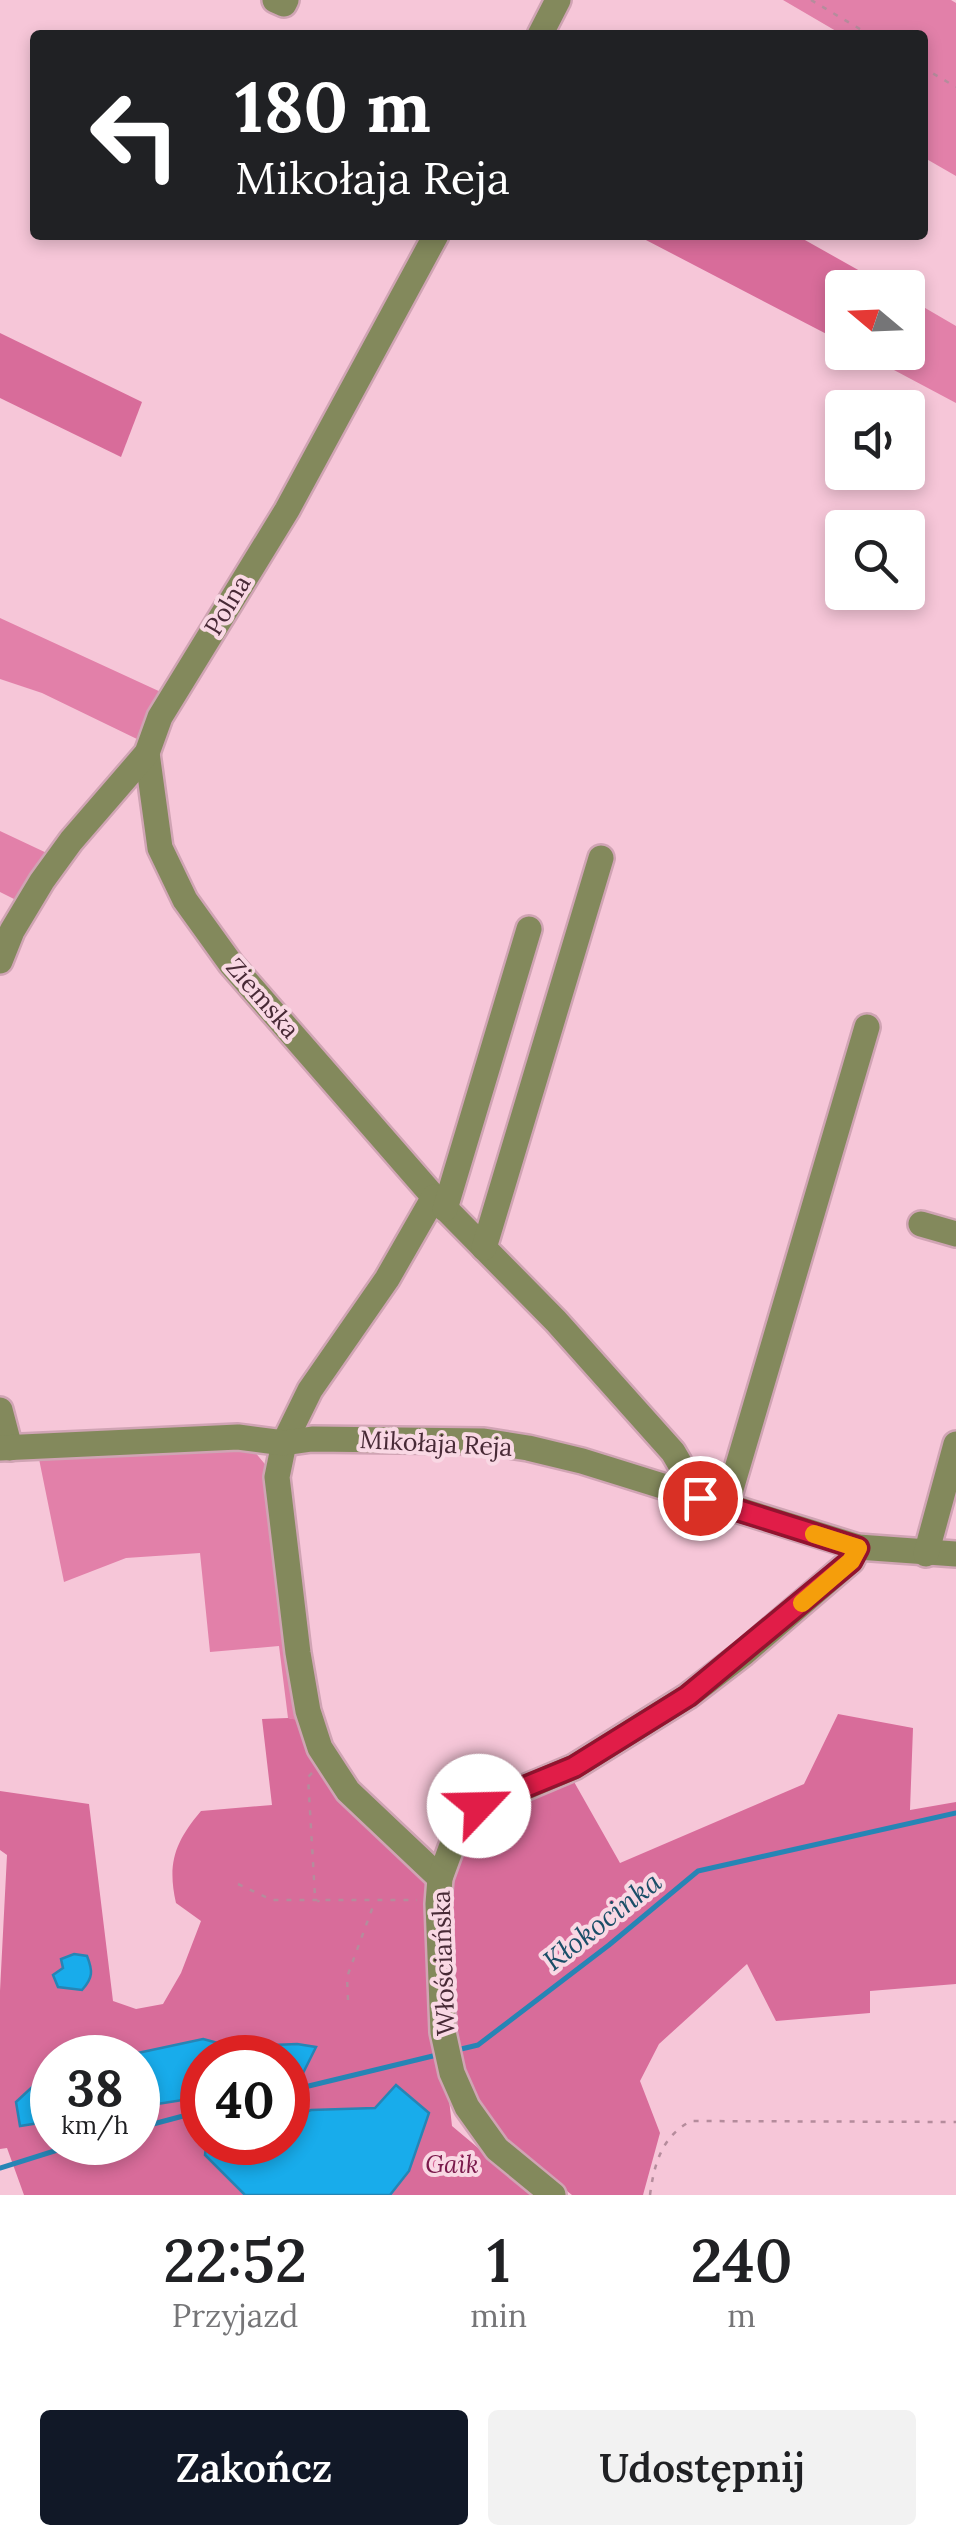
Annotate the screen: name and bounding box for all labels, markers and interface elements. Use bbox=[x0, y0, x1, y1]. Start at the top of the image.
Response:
text: 180 m bbox=[235, 62, 431, 151]
icon: left bbox=[70, 70, 200, 200]
text: Mikołaja Reja bbox=[235, 149, 510, 206]
north arrow bbox=[825, 270, 925, 370]
map controls bbox=[825, 270, 925, 610]
button: sound bbox=[825, 390, 925, 490]
button: search bbox=[825, 510, 925, 610]
street label: Polna bbox=[197, 569, 257, 641]
street label: Ziemska bbox=[219, 951, 307, 1045]
street label: Mikołaja Reja bbox=[359, 1423, 513, 1463]
pin bbox=[658, 1456, 743, 1541]
icon: arrive bbox=[673, 1471, 728, 1526]
position arrow bbox=[427, 1754, 531, 1858]
water label: Kłokocinka bbox=[536, 1863, 669, 1978]
street label: Włościańska bbox=[424, 1890, 462, 2036]
speed limit sign: 40 bbox=[180, 2035, 310, 2165]
text: 38 bbox=[67, 2056, 123, 2120]
text: km/h bbox=[61, 2109, 129, 2141]
park label: Gaik bbox=[425, 2148, 479, 2180]
text: 22:52 bbox=[163, 2222, 307, 2298]
text: 1 bbox=[487, 2222, 510, 2298]
text: 240 bbox=[691, 2222, 793, 2298]
text: Przyjazd bbox=[172, 2295, 298, 2336]
text: min bbox=[470, 2295, 527, 2336]
text: m bbox=[727, 2295, 756, 2336]
button: Zakończ bbox=[40, 2410, 468, 2525]
button: Udostępnij bbox=[488, 2410, 916, 2525]

